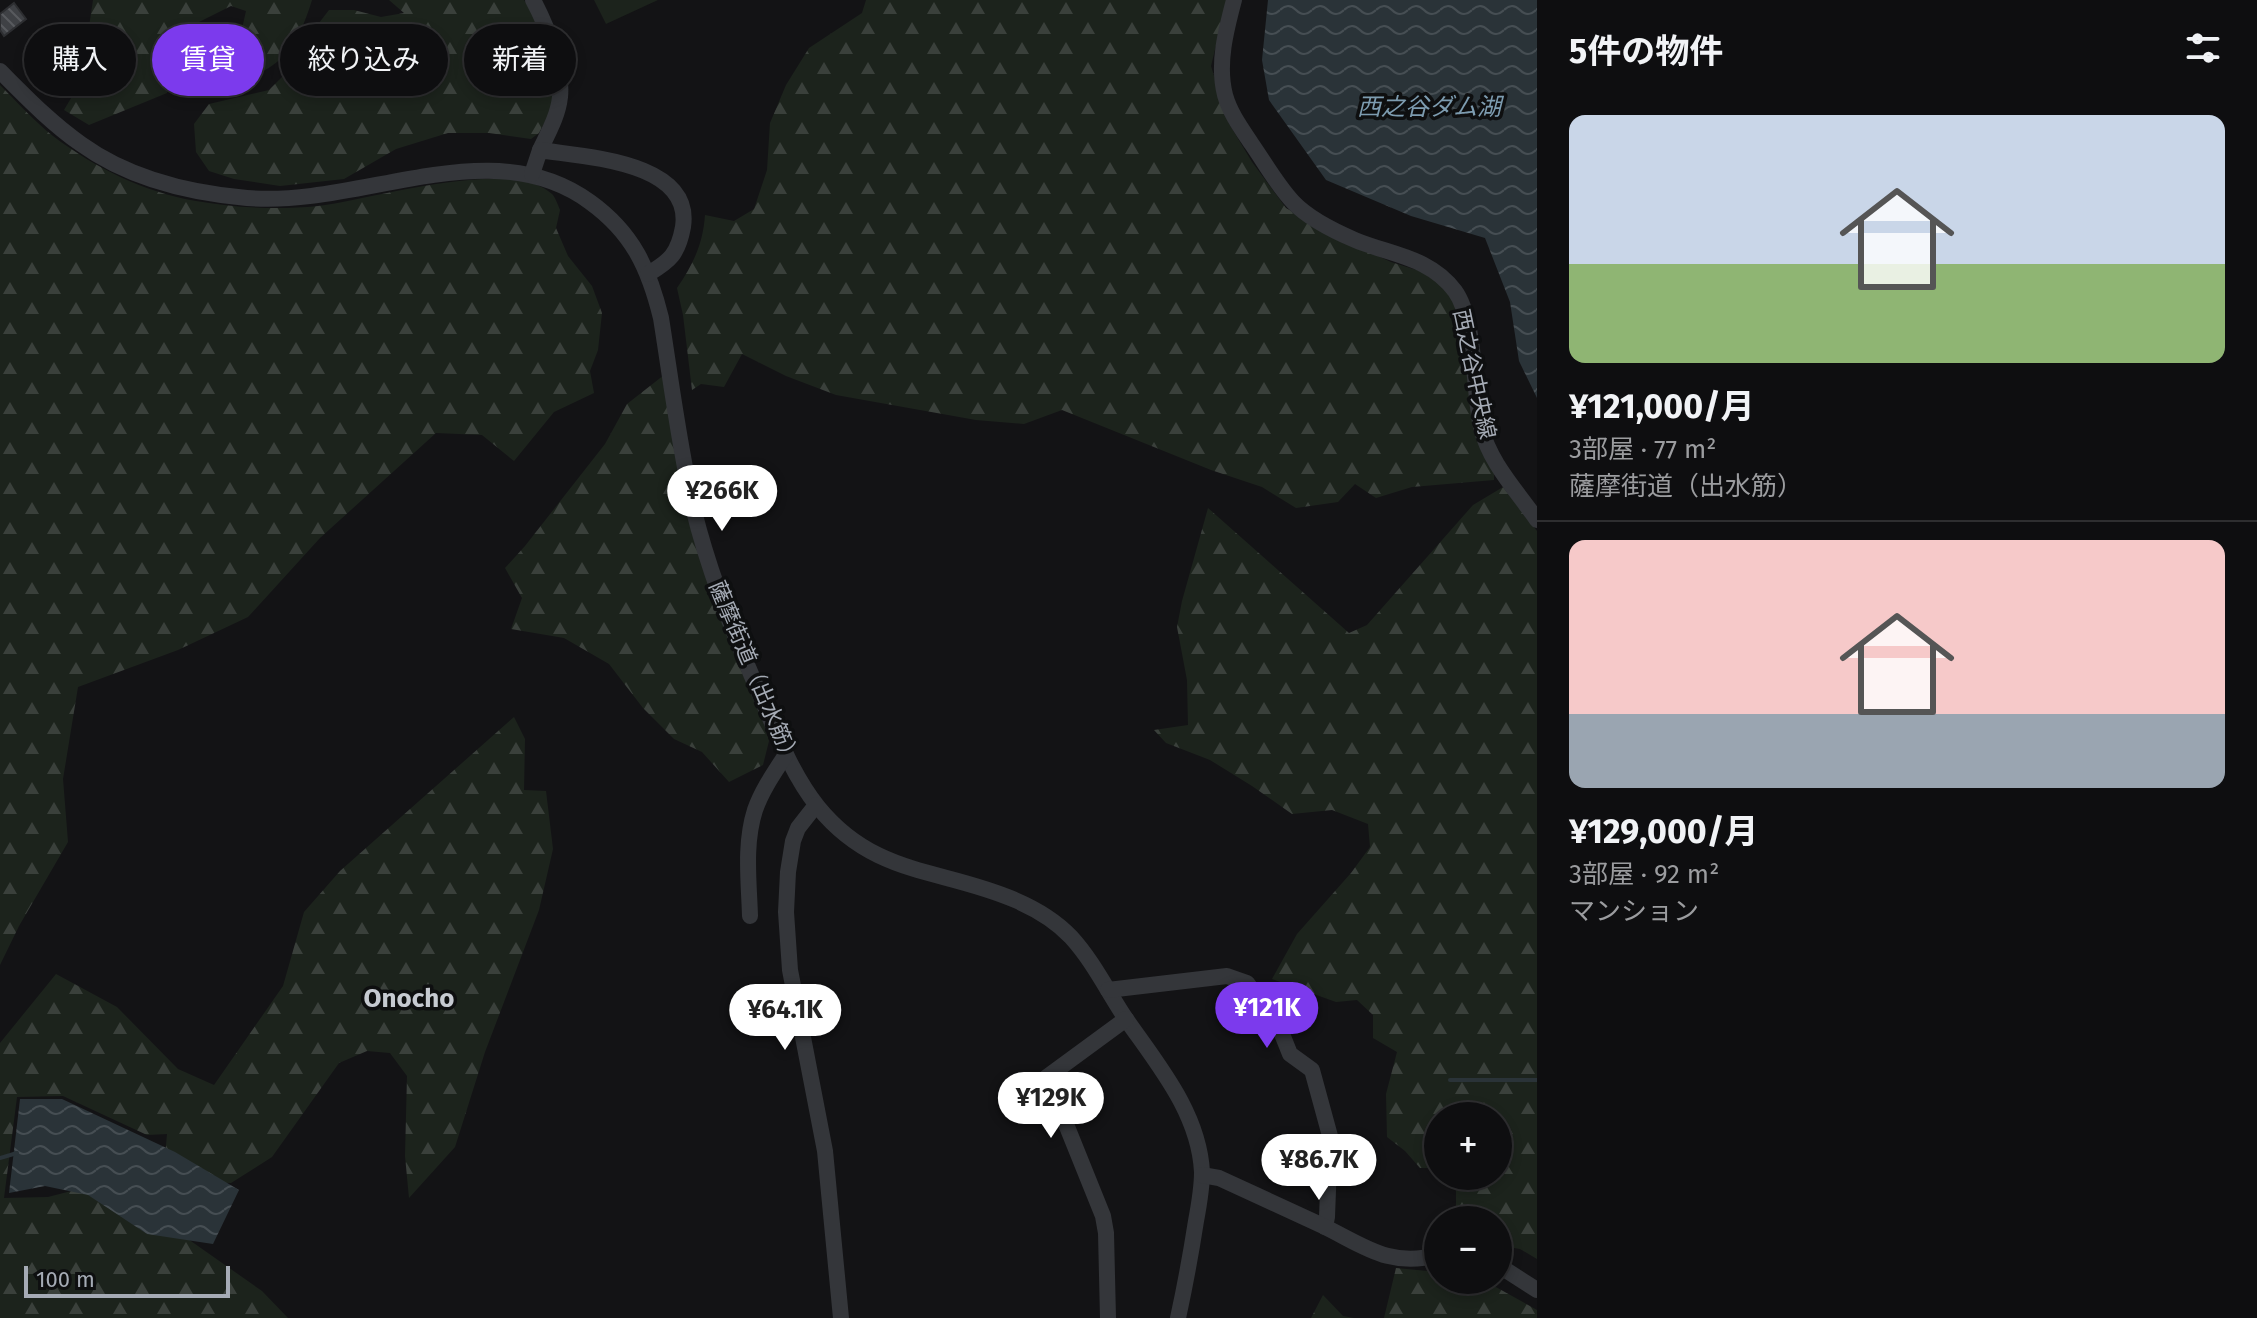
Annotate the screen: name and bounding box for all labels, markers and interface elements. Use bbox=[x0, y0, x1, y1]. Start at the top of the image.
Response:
chip: 購入 bbox=[24, 24, 136, 96]
chip: 賃貸 bbox=[152, 24, 264, 96]
chip: 絞り込み bbox=[280, 24, 448, 96]
chip: 新着 bbox=[464, 24, 576, 96]
icon: filters bbox=[2181, 26, 2225, 70]
text: 5件の物件 bbox=[1569, 31, 1723, 72]
water label: 西之谷ダム湖 bbox=[1357, 93, 1505, 121]
icon: home bbox=[1825, 167, 1969, 311]
street label: 西之谷中央線 bbox=[1448, 307, 1501, 441]
text: ¥121,000/月 bbox=[1569, 386, 1755, 427]
text: 3部屋 · 77 m² bbox=[1569, 434, 1717, 465]
pin: ¥266K bbox=[666, 465, 778, 533]
text: 薩摩街道（出水筋） bbox=[1569, 471, 1803, 502]
text: ¥266K bbox=[685, 475, 759, 506]
street label: 薩摩街道（出水筋） bbox=[703, 577, 806, 770]
icon: home bbox=[1825, 592, 1969, 736]
text: ¥129,000/月 bbox=[1569, 811, 1758, 852]
text: 3部屋 · 92 m² bbox=[1569, 859, 1719, 890]
text: マンション bbox=[1569, 896, 1699, 927]
pin: ¥121K bbox=[1211, 982, 1323, 1050]
district label: Onocho bbox=[364, 983, 454, 1014]
pin: ¥64.1K bbox=[720, 984, 850, 1052]
text: ¥121K bbox=[1233, 992, 1301, 1023]
text: ¥64.1K bbox=[747, 994, 823, 1025]
pin: ¥129K bbox=[995, 1072, 1107, 1140]
text: ¥129K bbox=[1016, 1082, 1086, 1113]
map controls bbox=[1424, 1102, 1512, 1294]
button: + bbox=[1424, 1102, 1512, 1190]
pin: ¥86.7K bbox=[1254, 1134, 1384, 1202]
text: ¥86.7K bbox=[1279, 1144, 1359, 1175]
button: − bbox=[1424, 1206, 1512, 1294]
scale bar bbox=[24, 1262, 230, 1298]
text: 100 m bbox=[36, 1266, 95, 1293]

